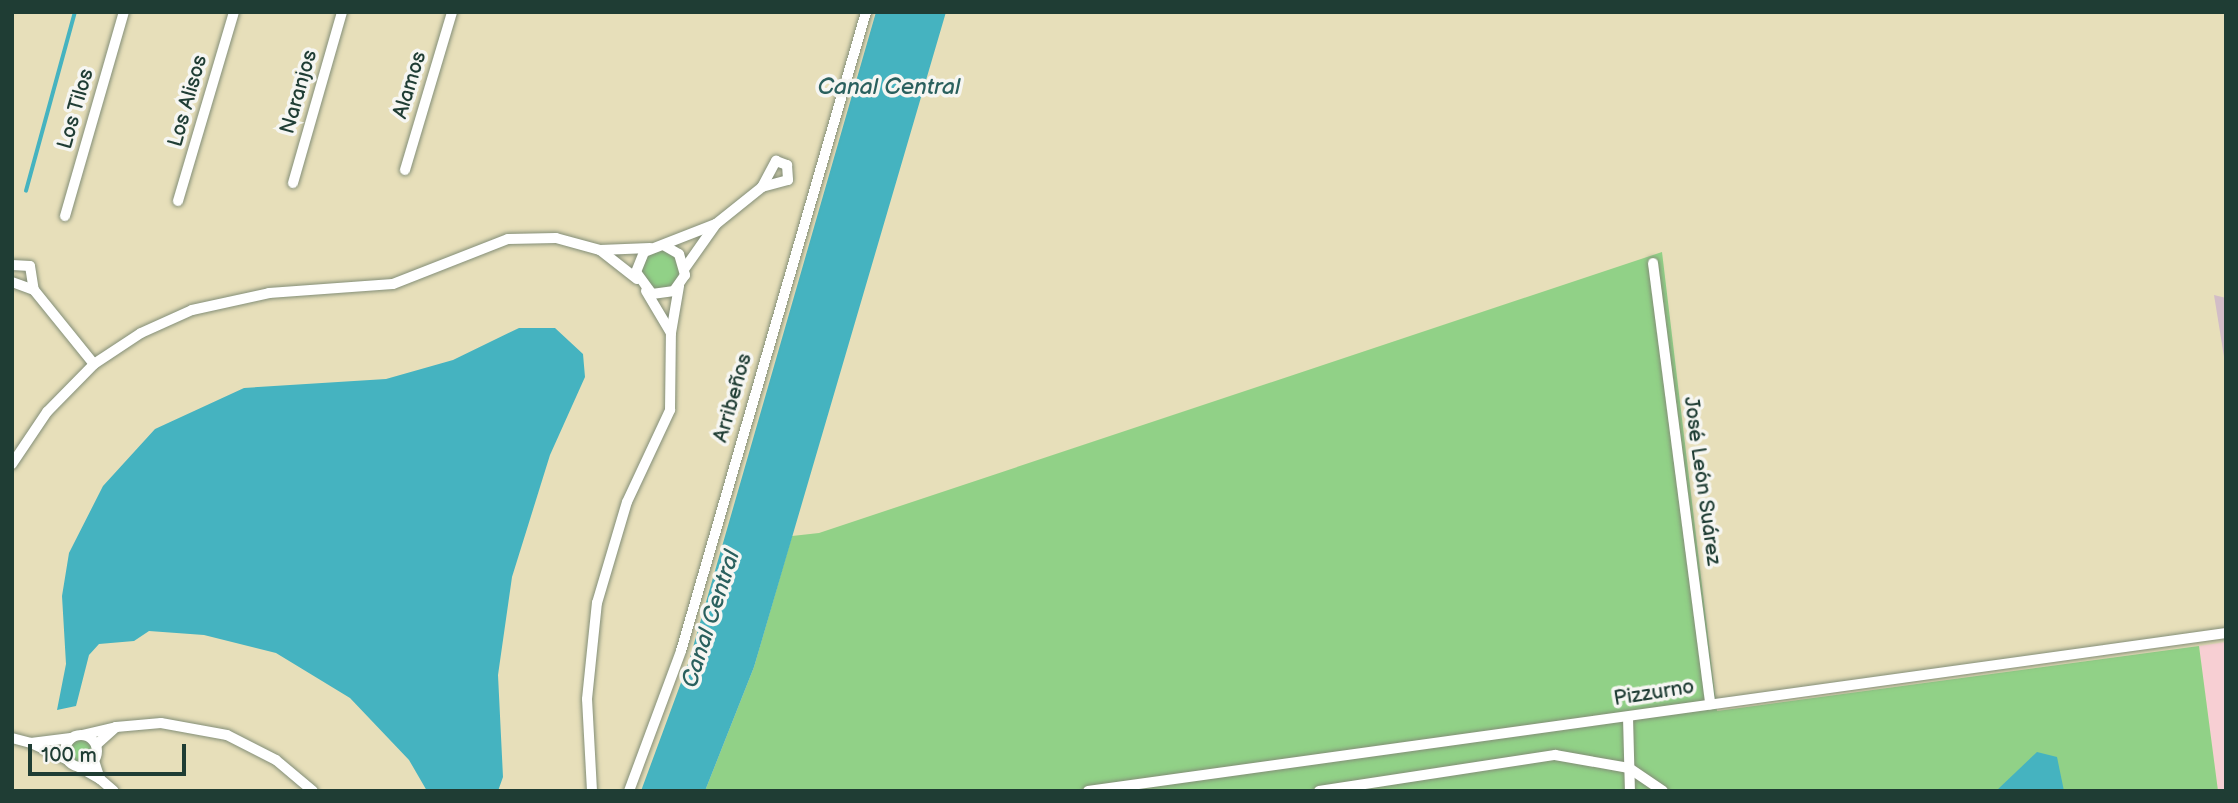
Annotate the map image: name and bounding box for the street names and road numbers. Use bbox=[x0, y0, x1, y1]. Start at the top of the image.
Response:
street label: Naranjos bbox=[275, 47, 323, 137]
street label: Alamos bbox=[388, 48, 432, 122]
street label: Los Alisos bbox=[163, 52, 213, 150]
street label: Los Tilos bbox=[52, 66, 100, 152]
street label: Arribeños bbox=[708, 351, 758, 445]
street label: José León Suárez bbox=[1678, 395, 1726, 567]
street label: Pizzurno bbox=[1612, 674, 1696, 712]

